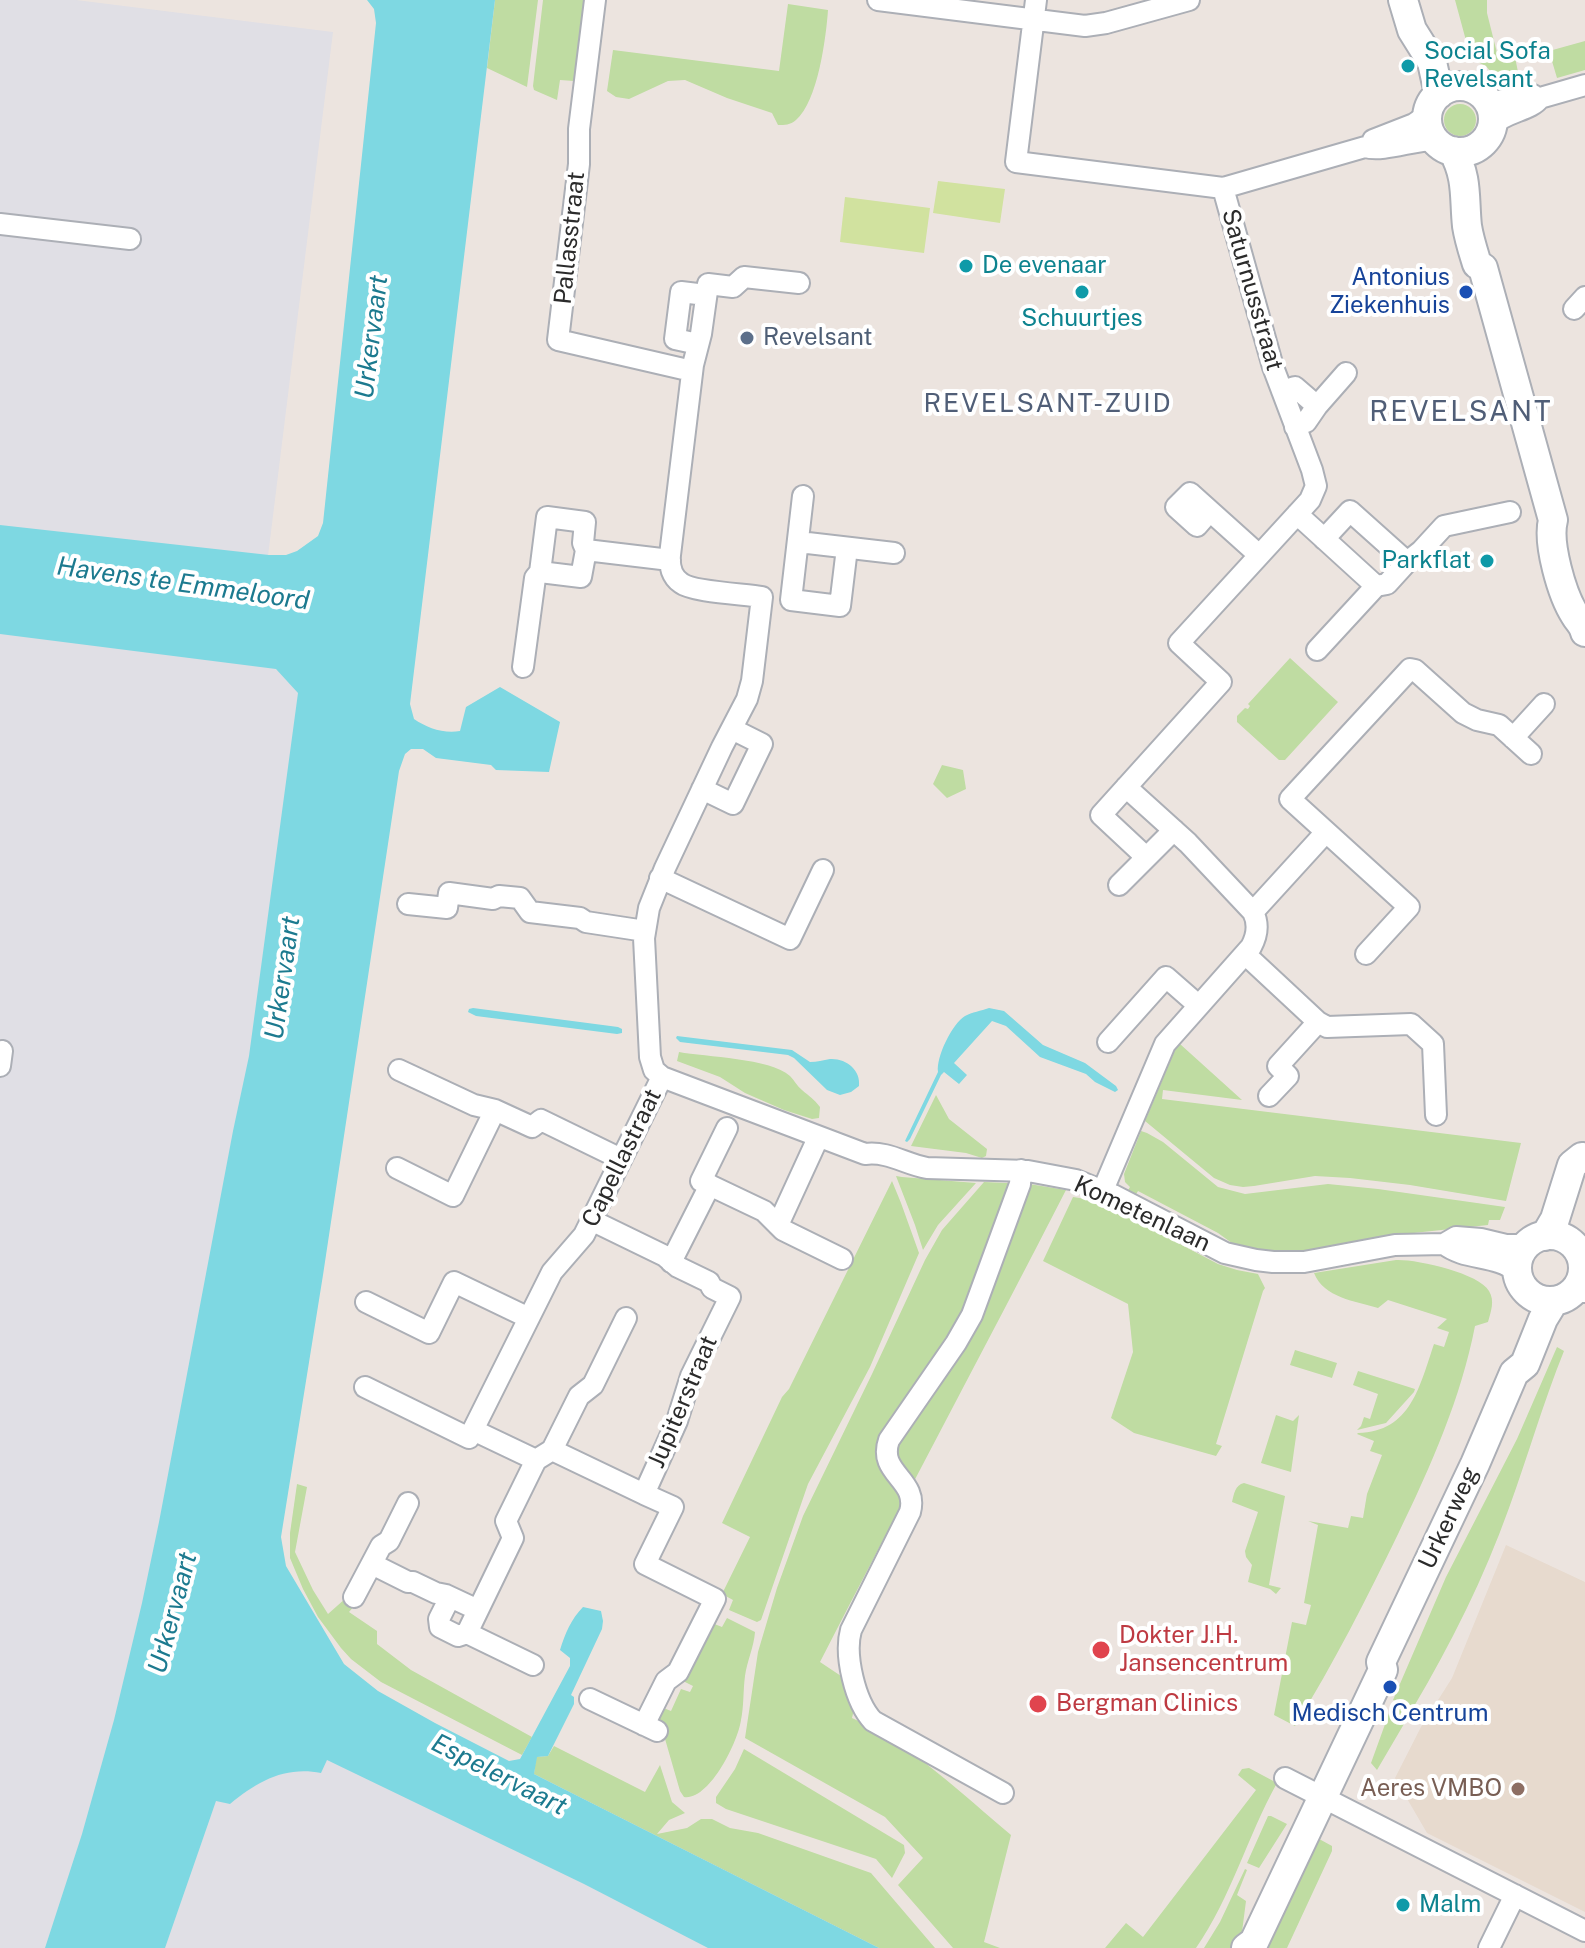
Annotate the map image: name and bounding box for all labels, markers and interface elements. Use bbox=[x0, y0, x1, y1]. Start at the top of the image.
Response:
place label: Social Sofa Revelsant bbox=[1424, 38, 1551, 94]
marker: Social Sofa Revelsant bbox=[1399, 57, 1417, 75]
street label: Pallasstraat bbox=[549, 170, 591, 306]
street label: Saturnusstraat bbox=[1215, 206, 1289, 374]
place label: De evenaar bbox=[982, 252, 1107, 280]
marker: De evenaar bbox=[957, 257, 975, 275]
place label: Antonius Ziekenhuis bbox=[1329, 264, 1450, 320]
water label: Urkervaart bbox=[349, 273, 395, 401]
marker: Schuurtjes bbox=[1073, 283, 1091, 301]
marker: Antonius Ziekenhuis bbox=[1457, 283, 1475, 301]
place label: Schuurtjes bbox=[1021, 305, 1143, 333]
place label: Revelsant bbox=[763, 324, 873, 352]
marker: Revelsant bbox=[738, 329, 756, 347]
district label: REVELSANT-ZUID bbox=[923, 388, 1173, 420]
district label: REVELSANT bbox=[1369, 395, 1553, 429]
place label: Parkflat bbox=[1381, 547, 1471, 575]
water label: Havens te Emmeloord bbox=[55, 551, 311, 617]
marker: Parkflat bbox=[1478, 552, 1496, 570]
water label: Urkervaart bbox=[259, 914, 307, 1042]
street label: Capellastraat bbox=[576, 1084, 668, 1232]
street label: Kometenlaan bbox=[1069, 1170, 1215, 1258]
street label: Jupiterstraat bbox=[642, 1331, 724, 1473]
street label: Urkerweg bbox=[1413, 1462, 1485, 1574]
water label: Urkervaart bbox=[142, 1549, 204, 1677]
place label: Dokter J.H. Jansencentrum bbox=[1119, 1622, 1288, 1678]
marker: Dokter J.H. Jansencentrum bbox=[1090, 1639, 1112, 1661]
marker: Medisch Centrum bbox=[1381, 1678, 1399, 1696]
place label: Bergman Clinics bbox=[1056, 1690, 1238, 1718]
marker: Bergman Clinics bbox=[1027, 1693, 1049, 1715]
place label: Medisch Centrum bbox=[1292, 1700, 1488, 1728]
water label: Espelervaart bbox=[426, 1728, 572, 1822]
place label: Aeres VMBO bbox=[1360, 1775, 1502, 1803]
marker: Aeres VMBO bbox=[1509, 1780, 1527, 1798]
place label: Malm bbox=[1419, 1891, 1481, 1919]
marker: Malm bbox=[1394, 1896, 1412, 1914]

